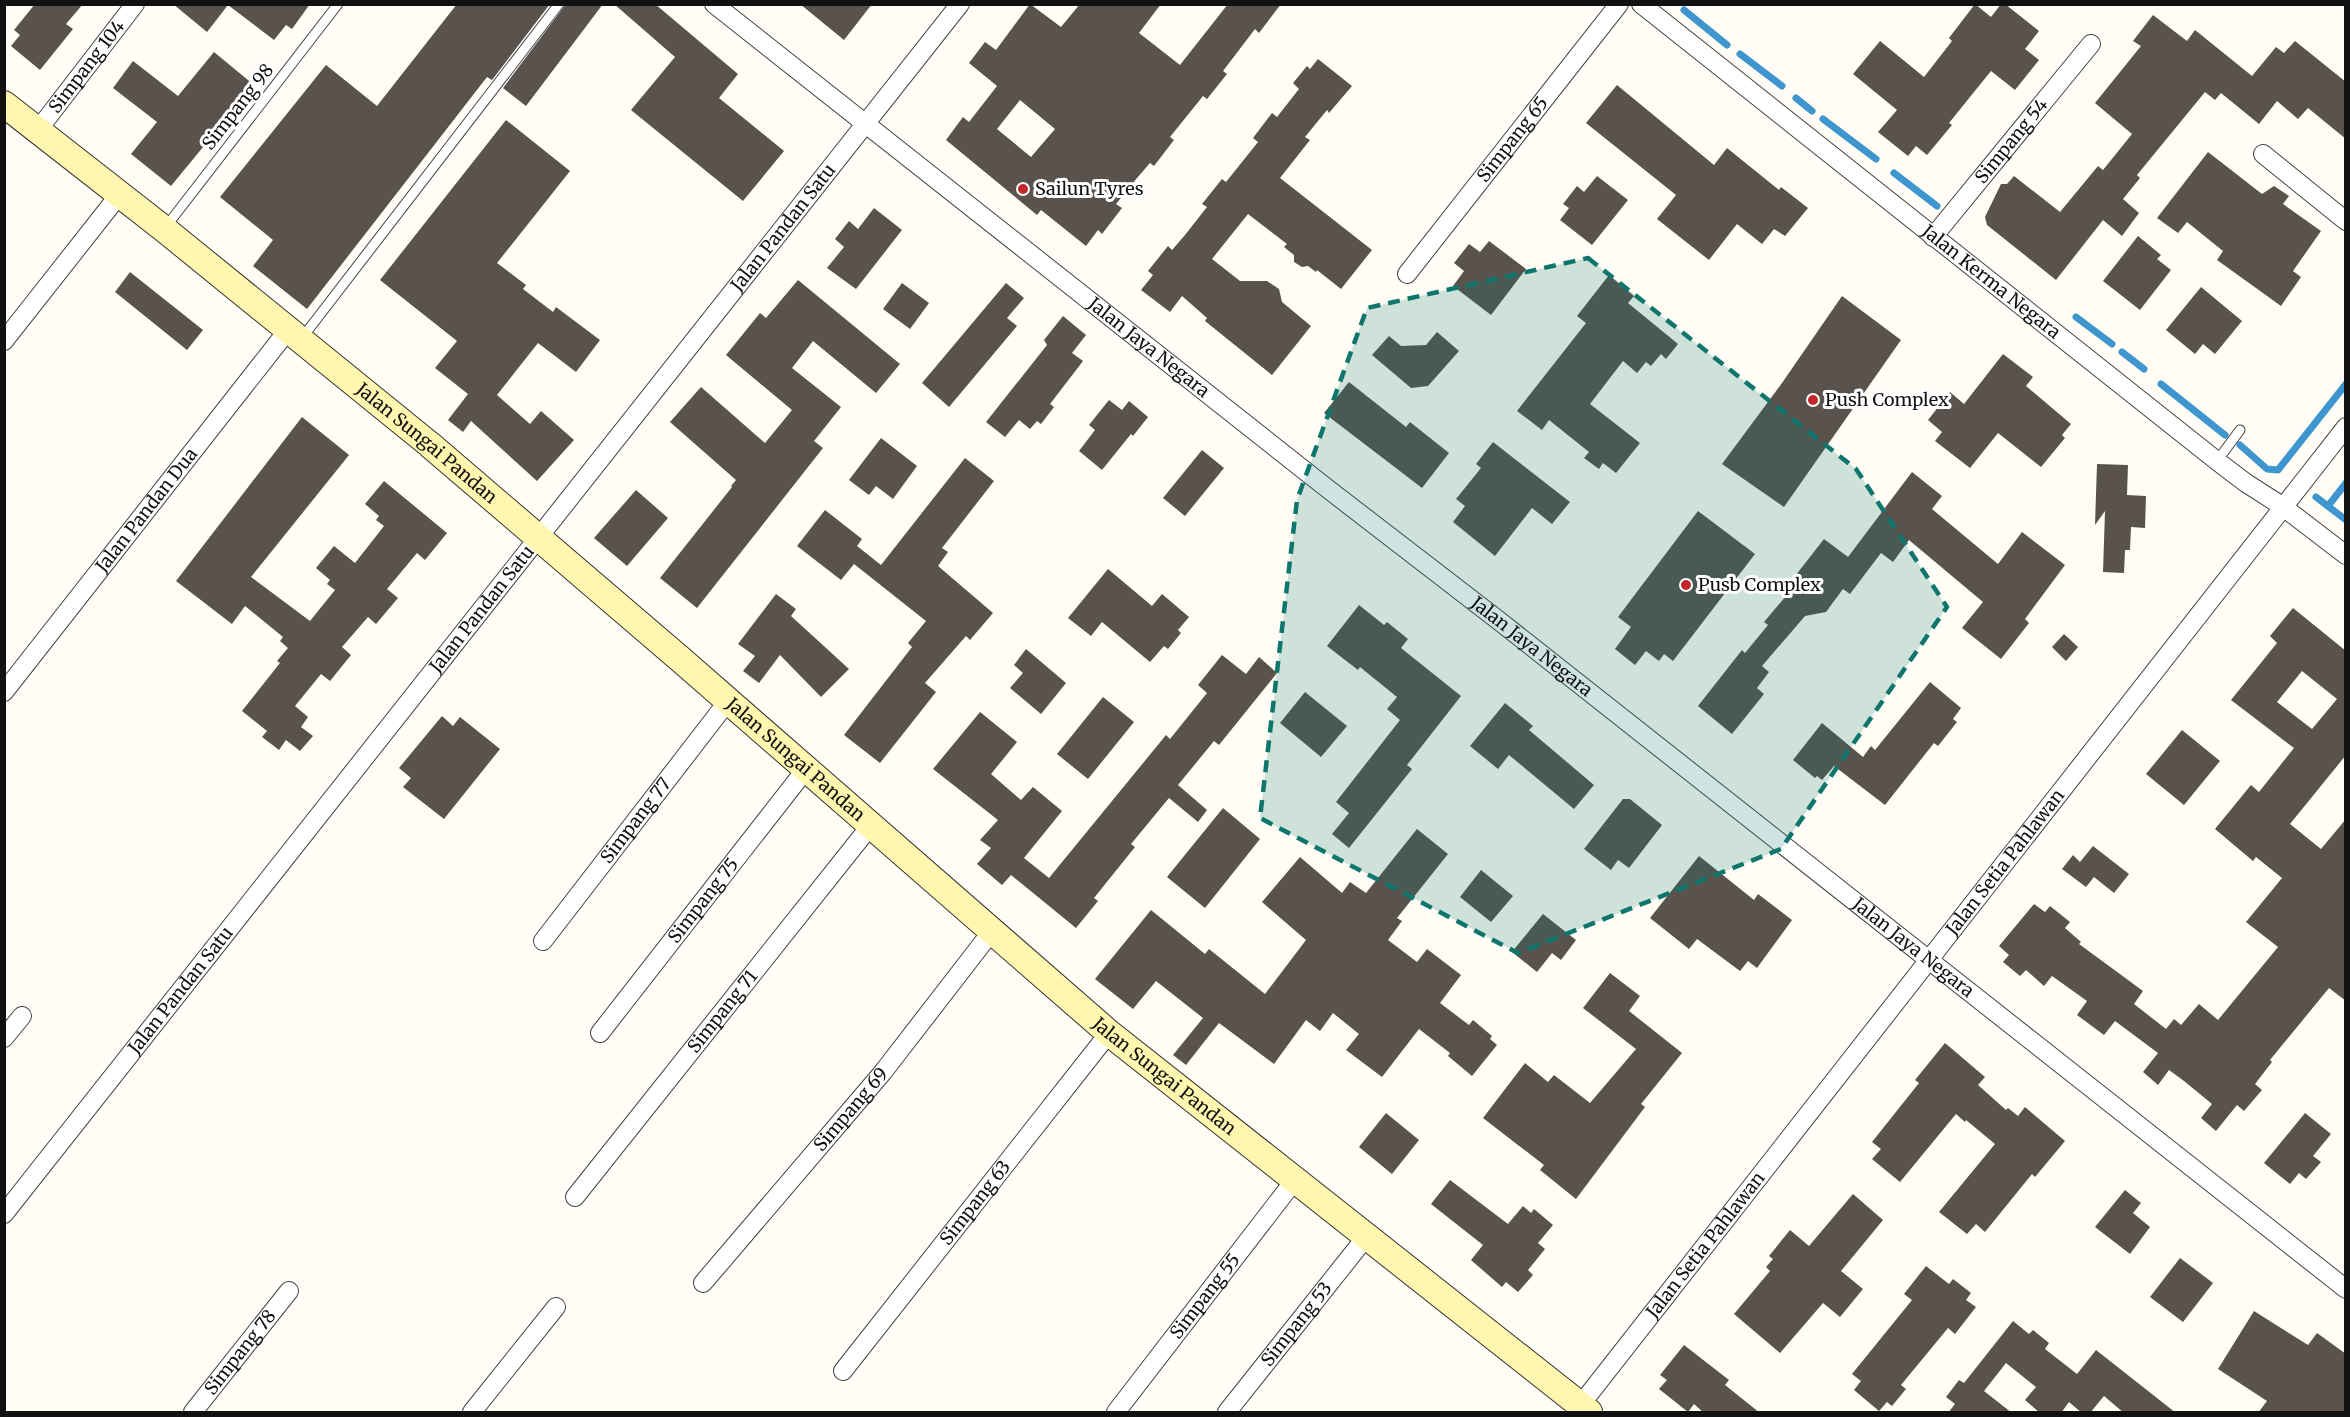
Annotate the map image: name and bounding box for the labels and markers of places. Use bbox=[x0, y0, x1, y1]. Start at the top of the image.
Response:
place label: Sailun Tyres bbox=[1035, 177, 1144, 200]
marker: Sailun Tyres bbox=[1016, 182, 1030, 196]
place label: Push Complex bbox=[1825, 388, 1949, 411]
marker: Push Complex bbox=[1806, 393, 1820, 407]
place label: Pusb Complex bbox=[1698, 573, 1821, 596]
marker: Pusb Complex bbox=[1679, 578, 1693, 592]

